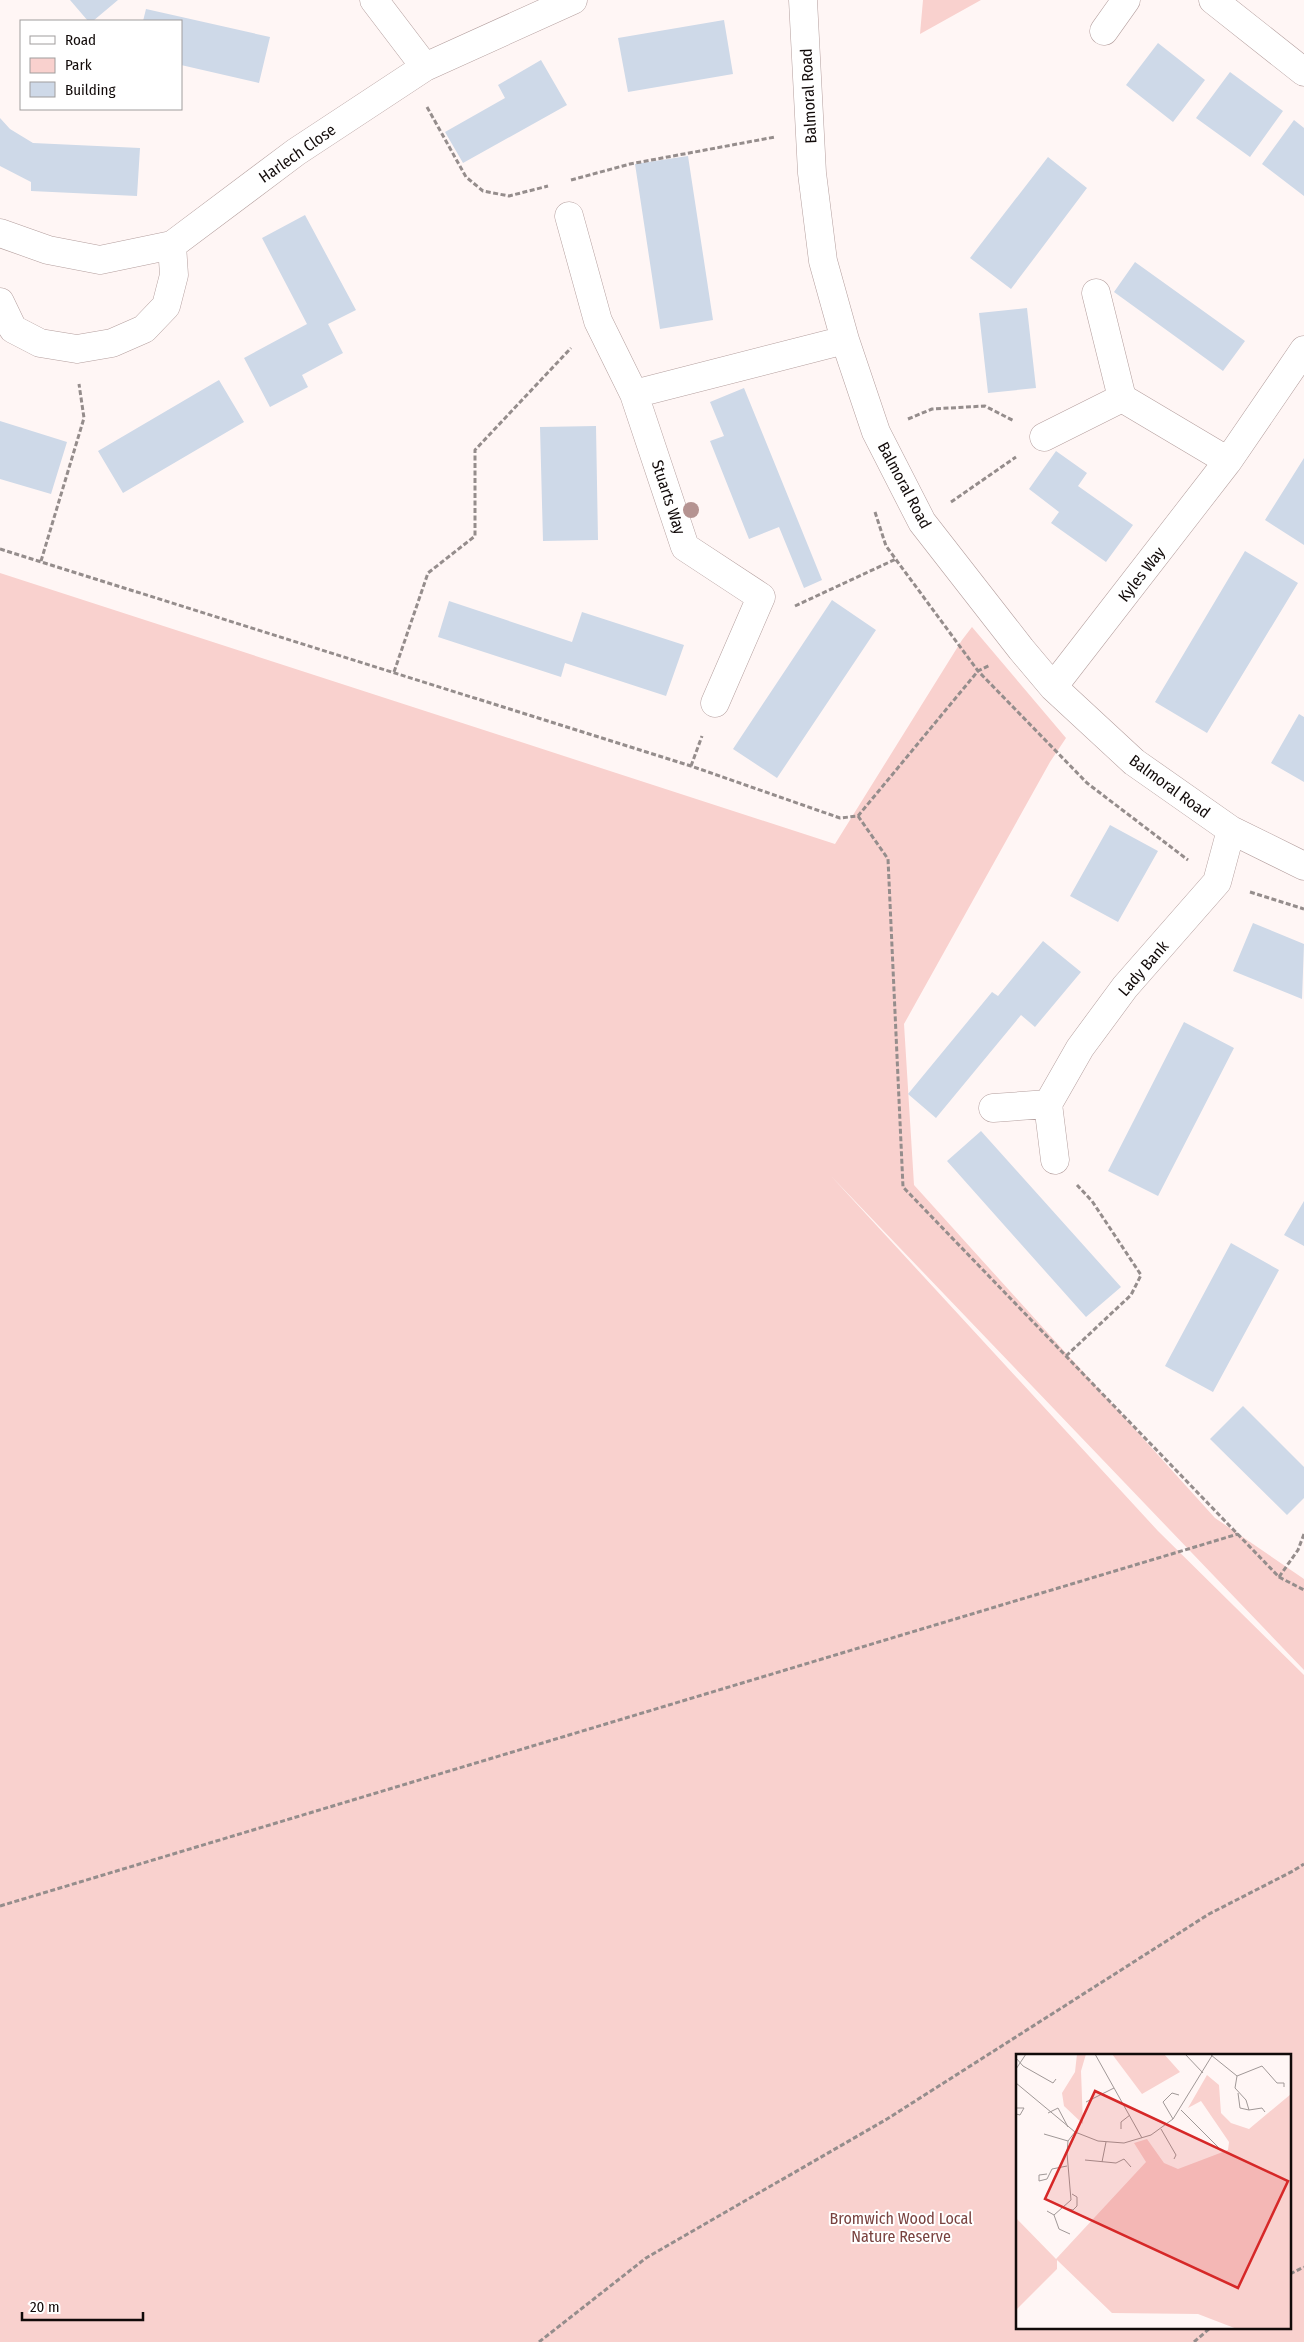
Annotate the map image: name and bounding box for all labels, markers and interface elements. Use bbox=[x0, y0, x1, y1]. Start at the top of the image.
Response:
legend bbox=[20, 20, 182, 110]
text: Road bbox=[65, 31, 96, 49]
street label: Balmoral Road bbox=[797, 48, 820, 144]
text: Park bbox=[65, 56, 92, 74]
text: Building bbox=[65, 81, 116, 99]
street label: Harlech Close bbox=[255, 120, 339, 187]
street label: Balmoral Road bbox=[874, 439, 935, 532]
street label: Stuarts Way bbox=[648, 458, 690, 538]
street label: Kyles Way bbox=[1114, 542, 1169, 606]
street label: Balmoral Road bbox=[1126, 751, 1214, 822]
street label: Lady Bank bbox=[1114, 936, 1173, 1000]
inset map bbox=[1016, 2054, 1292, 2330]
park label: Bromwich Wood Local Nature Reserve bbox=[830, 2209, 972, 2246]
scale bar bbox=[22, 2290, 144, 2322]
text: 20 m bbox=[30, 2298, 60, 2316]

